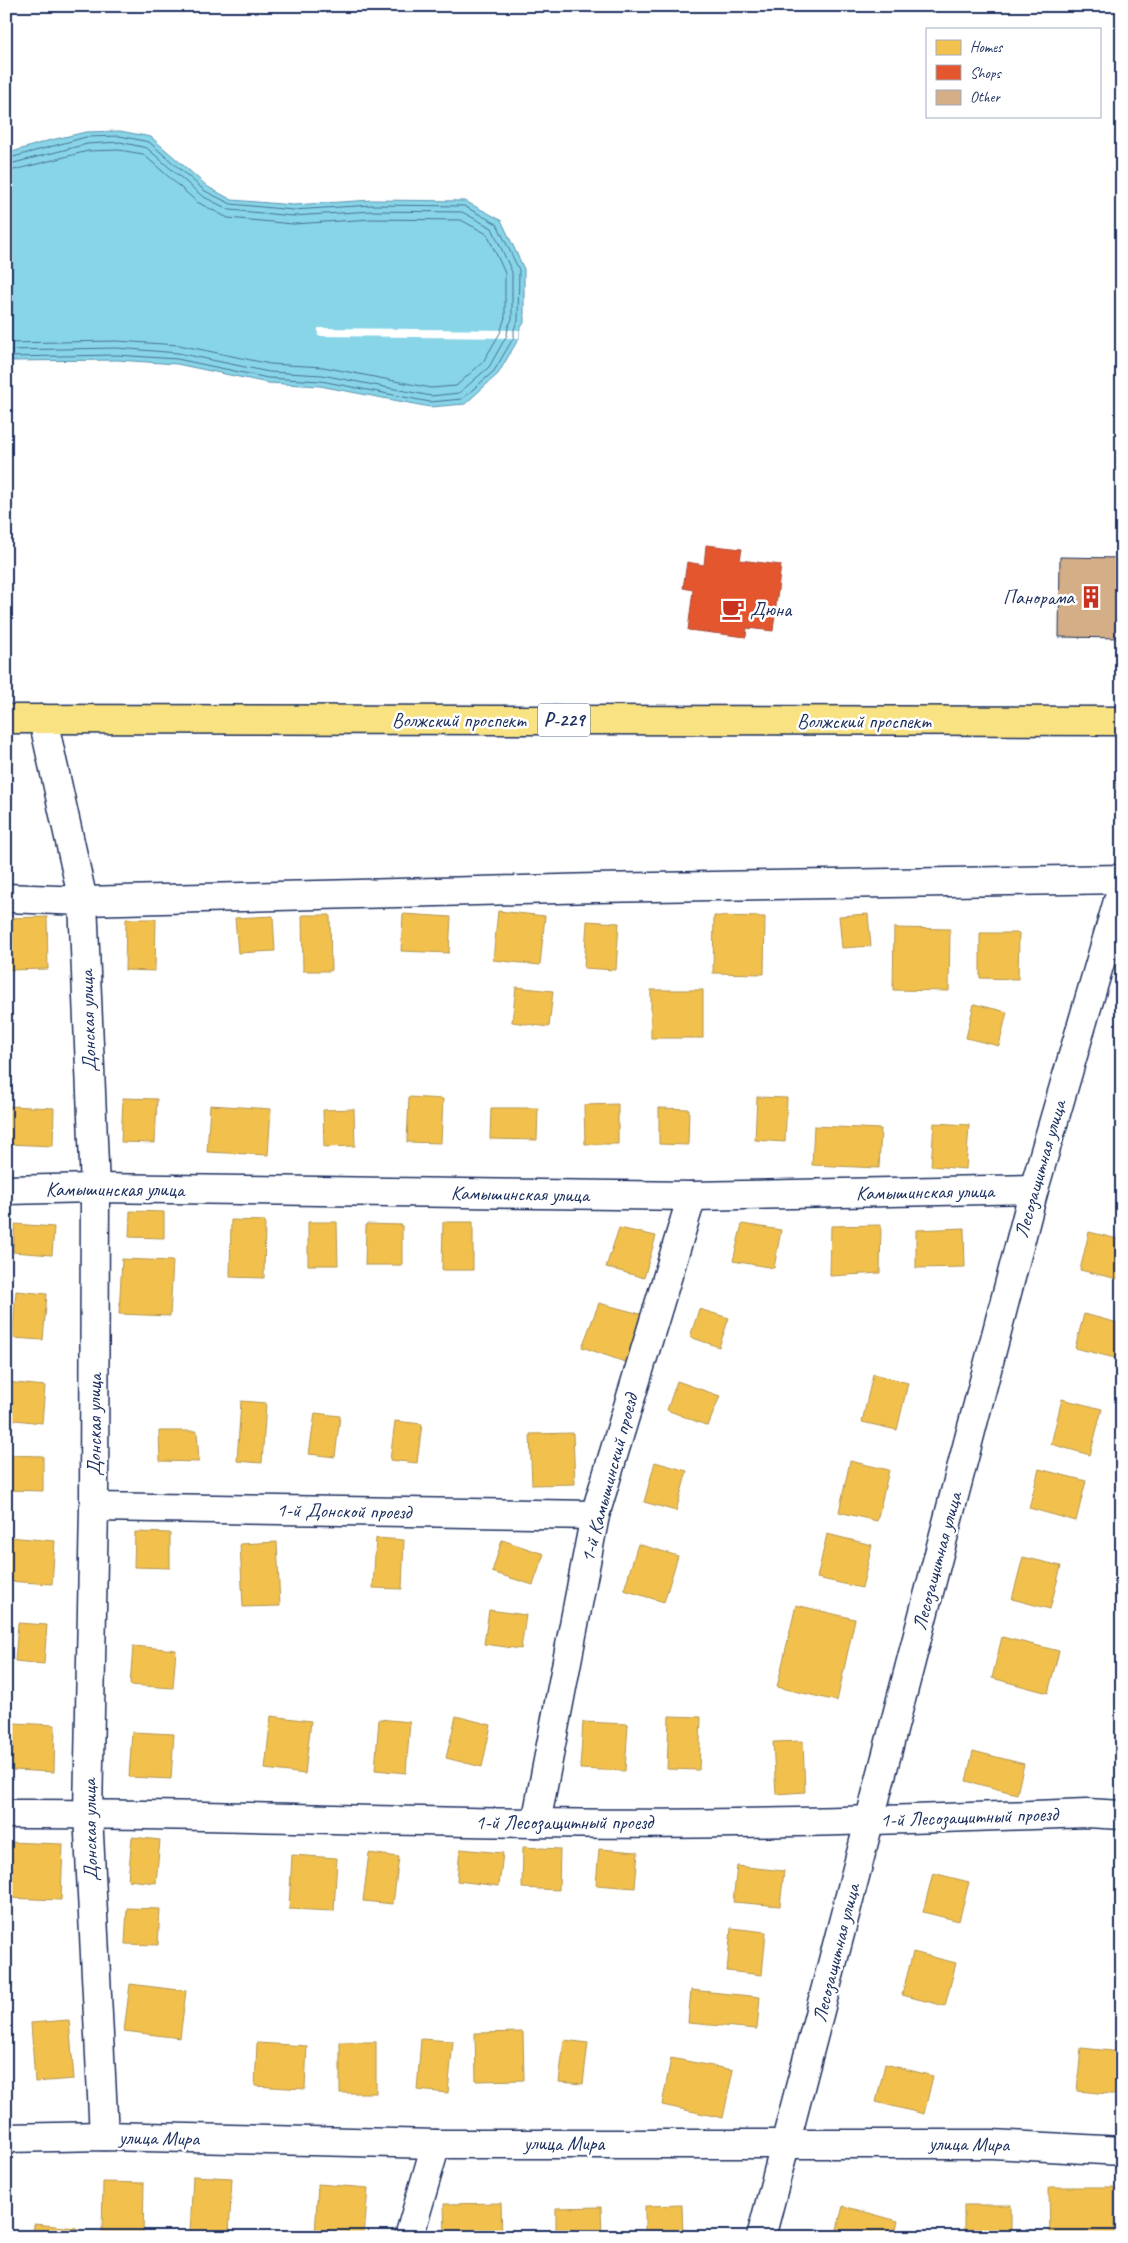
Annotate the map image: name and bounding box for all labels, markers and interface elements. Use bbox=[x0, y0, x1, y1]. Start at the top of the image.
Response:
legend bbox=[926, 28, 1100, 118]
text: Homes bbox=[970, 38, 1004, 57]
text: Shops bbox=[970, 64, 1003, 83]
text: Other bbox=[970, 88, 1001, 107]
building icon: Панорама bbox=[1078, 584, 1104, 610]
place label: Панорама bbox=[1003, 585, 1075, 610]
cafe icon: Дюна bbox=[720, 596, 746, 622]
place label: Дюна bbox=[750, 597, 793, 622]
road number: Р-229 bbox=[538, 704, 590, 736]
street label: Волжский проспект bbox=[392, 708, 527, 733]
street label: Волжский проспект bbox=[797, 709, 932, 734]
street label: Донская улица bbox=[74, 968, 102, 1073]
street label: Лесозащитная улица bbox=[1008, 1096, 1072, 1241]
street label: Камышинская улица bbox=[46, 1177, 186, 1202]
street label: Камышинская улица bbox=[856, 1178, 996, 1206]
street label: Камышинская улица bbox=[451, 1180, 591, 1208]
street label: Донская улица bbox=[82, 1372, 107, 1476]
street label: 1-й Камышинский проезд bbox=[574, 1389, 644, 1565]
street label: Лесозащитная улица bbox=[907, 1488, 968, 1633]
street label: 1-й Донской проезд bbox=[276, 1497, 413, 1525]
street label: Донская улица bbox=[77, 1777, 103, 1881]
street label: 1-й Лесозащитный проезд bbox=[880, 1801, 1060, 1833]
street label: 1-й Лесозащитный проезд bbox=[475, 1810, 655, 1835]
street label: Лесозащитная улица bbox=[807, 1879, 866, 2025]
street label: улица Мира bbox=[118, 2125, 201, 2151]
street label: улица Мира bbox=[523, 2131, 606, 2156]
street label: улица Мира bbox=[928, 2131, 1011, 2157]

